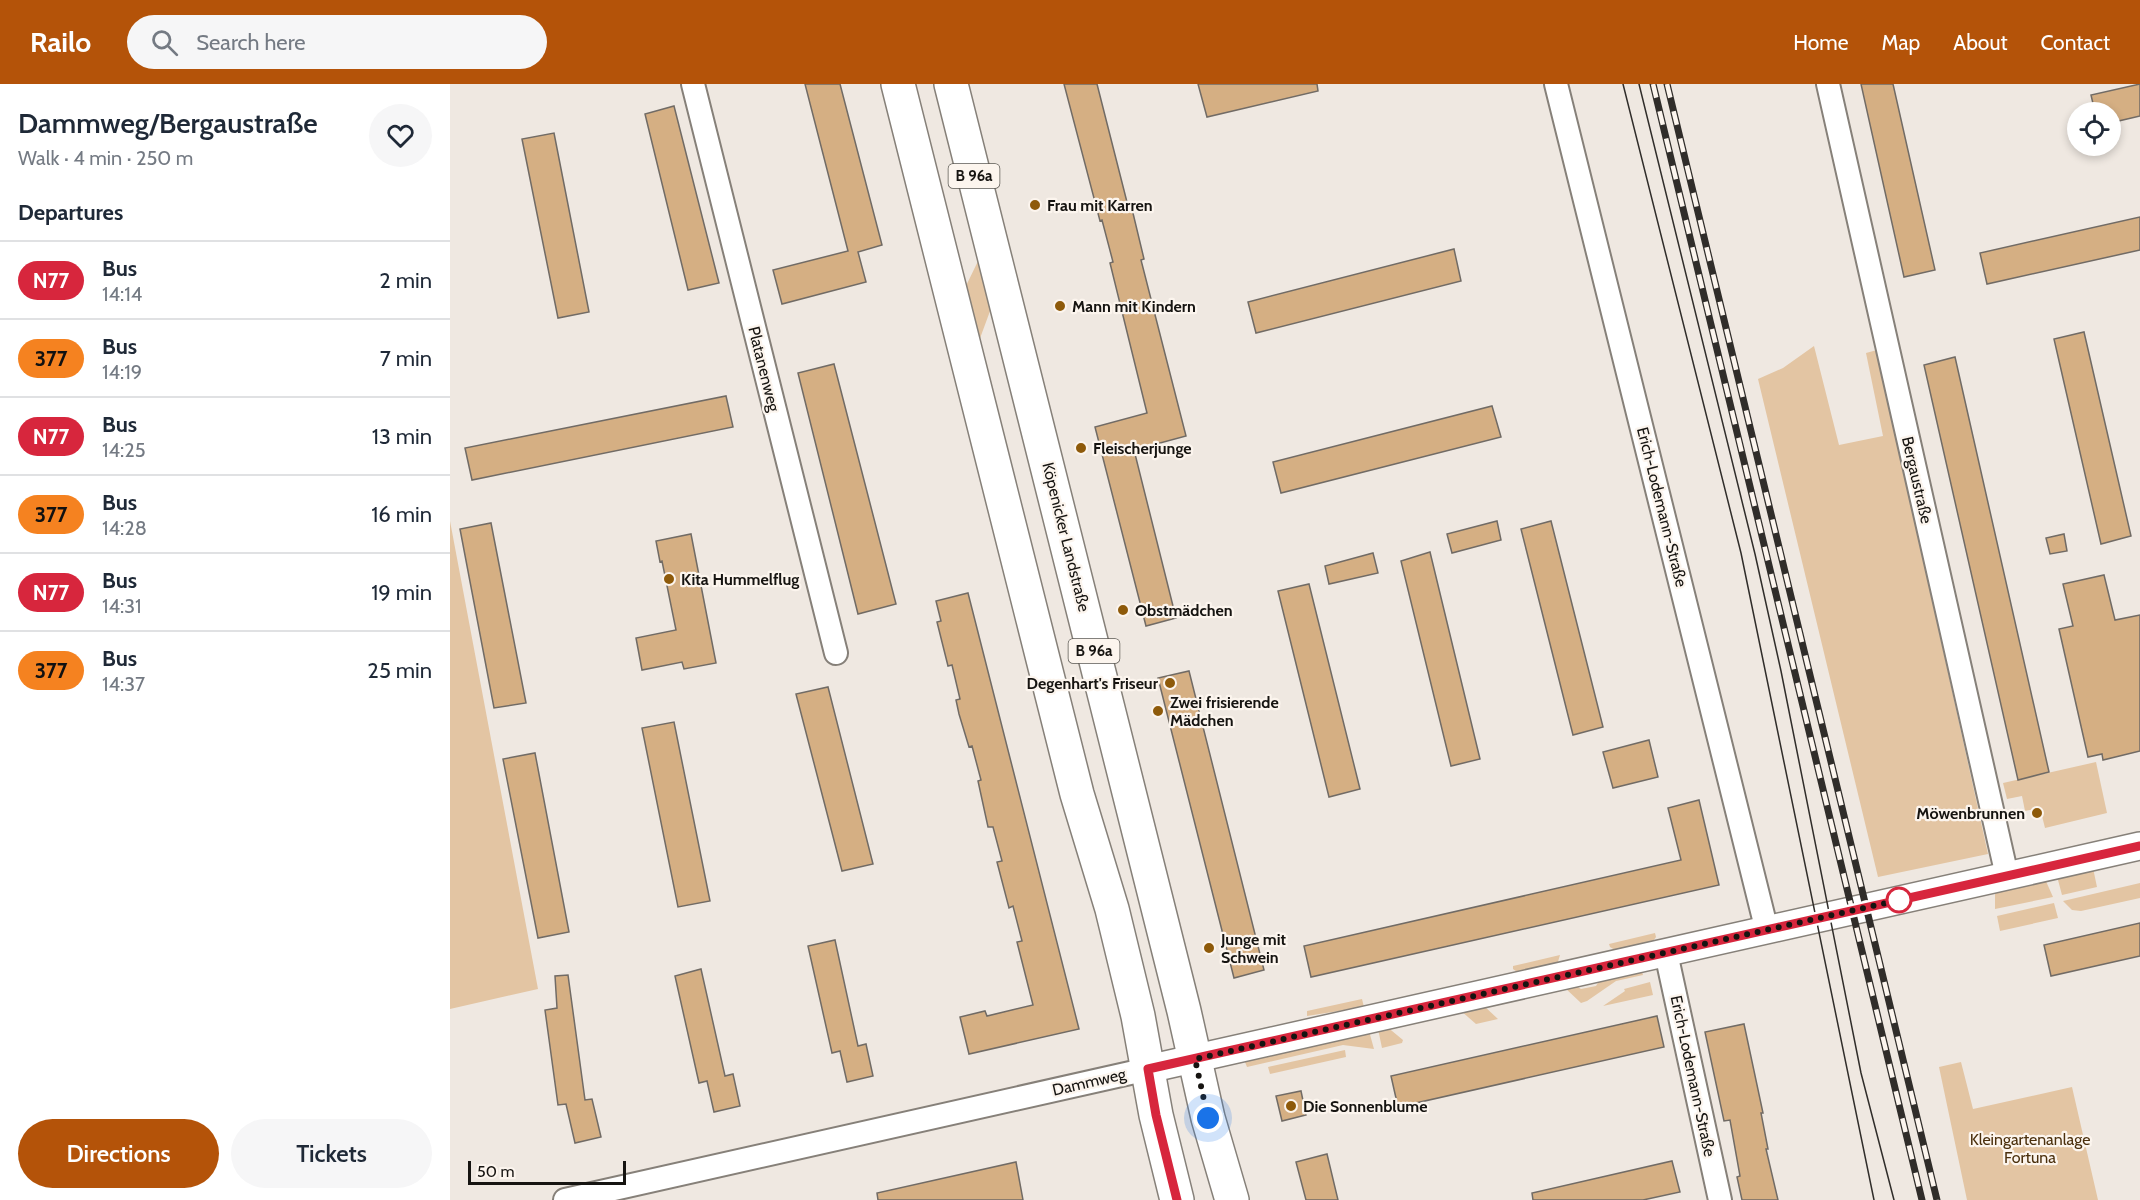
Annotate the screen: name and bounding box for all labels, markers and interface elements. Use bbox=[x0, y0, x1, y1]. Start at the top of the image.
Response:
search box bbox=[127, 15, 547, 69]
text: Railo bbox=[30, 25, 91, 59]
icon: search bbox=[148, 26, 181, 59]
text: Search here bbox=[196, 29, 306, 56]
text: Home bbox=[1793, 30, 1849, 55]
text: Map bbox=[1882, 30, 1920, 55]
text: About bbox=[1953, 30, 2007, 55]
text: Contact bbox=[2040, 30, 2110, 55]
map controls bbox=[2067, 102, 2121, 156]
button: locate bbox=[2067, 102, 2121, 156]
button: heart bbox=[369, 104, 432, 167]
text: Dammweg/Bergaustraße bbox=[18, 106, 318, 140]
text: Walk · 4 min · 250 m bbox=[18, 146, 193, 170]
road number: B 96a bbox=[948, 164, 1000, 188]
place label: Frau mit Karren bbox=[1047, 196, 1153, 215]
marker: Frau mit Karren bbox=[1028, 198, 1042, 212]
text: Departures bbox=[18, 199, 123, 226]
text: Bus bbox=[102, 255, 137, 282]
text: 2 min bbox=[379, 267, 432, 294]
text: N77 bbox=[33, 268, 69, 293]
text: 14:14 bbox=[102, 282, 142, 306]
place label: Mann mit Kindern bbox=[1072, 297, 1196, 316]
marker: Mann mit Kindern bbox=[1053, 299, 1067, 313]
street label: Platanenweg bbox=[744, 324, 784, 415]
text: Bus bbox=[102, 333, 137, 360]
text: 7 min bbox=[380, 345, 432, 372]
text: 377 bbox=[35, 346, 67, 371]
text: 14:19 bbox=[102, 360, 142, 384]
text: Bus bbox=[102, 411, 137, 438]
text: 13 min bbox=[372, 423, 432, 450]
text: N77 bbox=[33, 424, 69, 449]
street label: Erich-Lodemann-Straße bbox=[1633, 425, 1691, 589]
street label: Bergaustraße bbox=[1898, 435, 1936, 525]
text: 14:25 bbox=[102, 438, 146, 462]
place label: Fleischerjunge bbox=[1093, 439, 1192, 458]
marker: Fleischerjunge bbox=[1074, 441, 1088, 455]
street label: Köpenicker Landstraße bbox=[1038, 460, 1094, 614]
text: Bus bbox=[102, 489, 137, 516]
text: 16 min bbox=[371, 501, 432, 528]
text: 377 bbox=[35, 502, 67, 527]
text: 14:28 bbox=[102, 516, 147, 540]
text: Bus bbox=[102, 567, 137, 594]
place label: Kita Hummelflug bbox=[681, 570, 799, 589]
marker: Kita Hummelflug bbox=[662, 572, 676, 586]
text: 19 min bbox=[371, 579, 432, 606]
text: N77 bbox=[33, 580, 69, 605]
text: 14:31 bbox=[102, 594, 142, 618]
place label: Obstmädchen bbox=[1135, 601, 1233, 620]
marker: Obstmädchen bbox=[1116, 603, 1130, 617]
road number: B 96a bbox=[1068, 639, 1120, 663]
text: Bus bbox=[102, 645, 137, 672]
text: 25 min bbox=[367, 657, 432, 684]
text: 377 bbox=[35, 658, 67, 683]
text: 14:37 bbox=[102, 672, 145, 696]
place label: Degenhart's Friseur bbox=[1027, 674, 1159, 693]
marker: Degenhart's Friseur bbox=[1163, 676, 1177, 690]
place label: Zwei frisierende Mädchen bbox=[1170, 693, 1279, 730]
marker: Zwei frisierende Mädchen bbox=[1151, 704, 1165, 718]
place label: Möwenbrunnen bbox=[1916, 804, 2025, 823]
marker: Möwenbrunnen bbox=[2030, 806, 2044, 820]
unlabelled marker bbox=[1886, 887, 1912, 913]
place label: Junge mit Schwein bbox=[1220, 930, 1287, 967]
marker: Junge mit Schwein bbox=[1202, 941, 1216, 955]
street label: Erich-Lodemann-Straße bbox=[1667, 994, 1719, 1158]
street label: Dammweg bbox=[1050, 1064, 1129, 1100]
place label: Die Sonnenblume bbox=[1303, 1097, 1427, 1116]
marker: Die Sonnenblume bbox=[1284, 1099, 1298, 1113]
your location bbox=[1193, 1103, 1223, 1133]
button: Directions bbox=[18, 1119, 219, 1188]
button: Tickets bbox=[231, 1119, 432, 1188]
park label: Kleingartenanlage Fortuna bbox=[1970, 1130, 2090, 1167]
scale bar bbox=[468, 1158, 626, 1186]
text: 50 m bbox=[477, 1162, 514, 1181]

